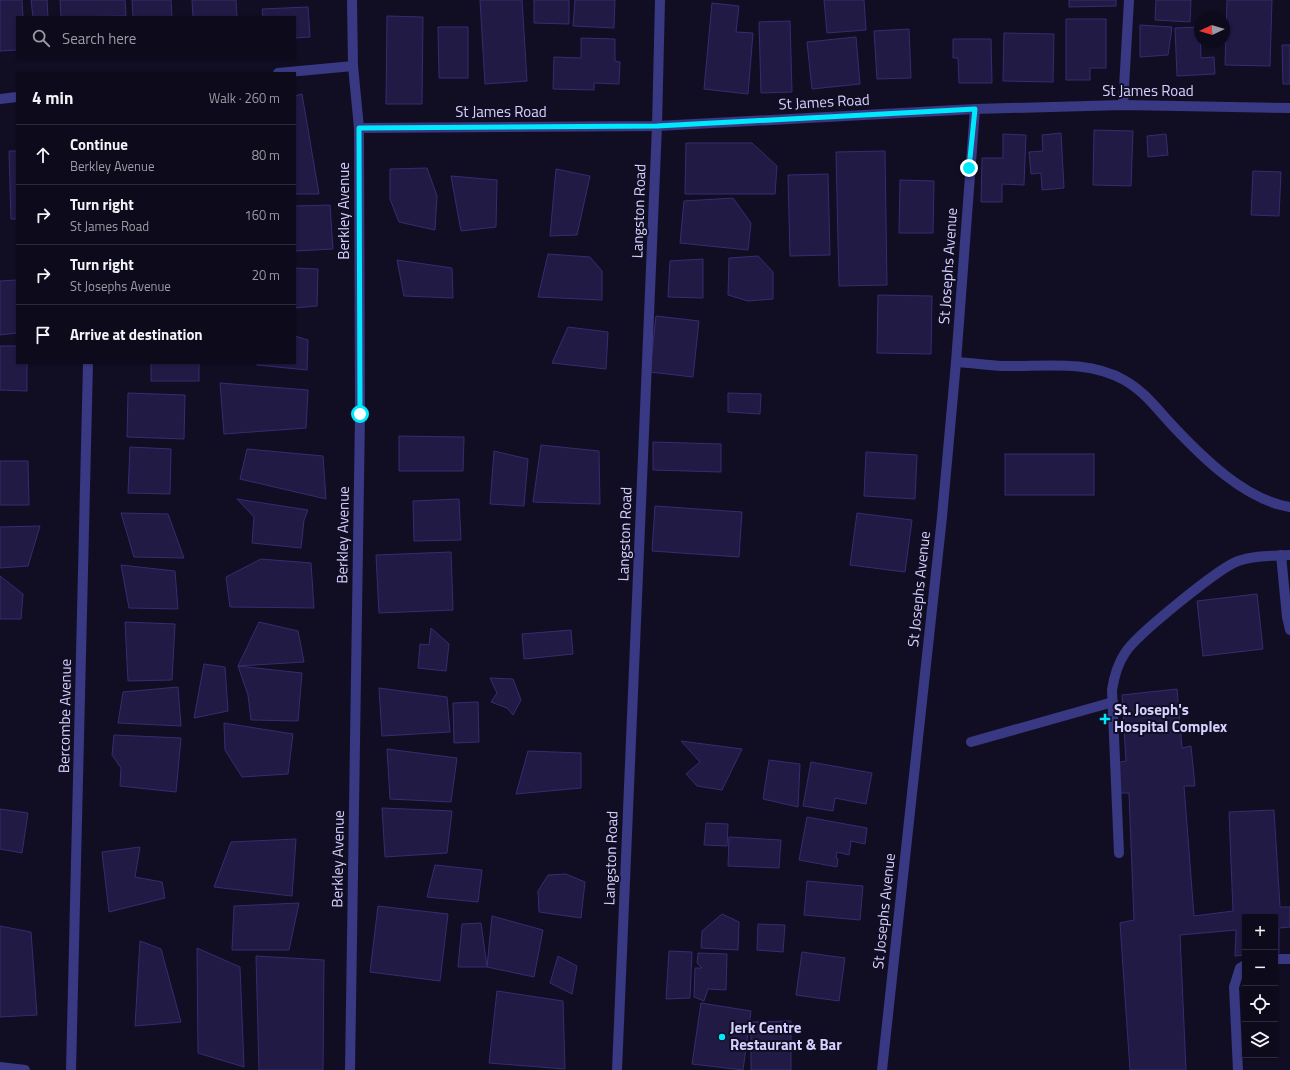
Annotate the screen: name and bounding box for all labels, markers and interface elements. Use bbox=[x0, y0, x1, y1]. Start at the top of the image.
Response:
north arrow bbox=[1194, 12, 1230, 48]
search box bbox=[16, 16, 296, 60]
icon: search bbox=[30, 27, 52, 49]
text: Search here bbox=[62, 27, 136, 50]
street label: St James Road bbox=[1102, 79, 1194, 102]
text: 4 min bbox=[32, 85, 73, 111]
text: Walk · 260 m bbox=[209, 88, 280, 108]
street label: St James Road bbox=[778, 88, 870, 115]
street label: St James Road bbox=[455, 100, 547, 123]
text: Continue bbox=[70, 133, 128, 156]
icon: ahead bbox=[32, 144, 54, 166]
text: 80 m bbox=[252, 145, 280, 165]
text: Berkley Avenue bbox=[70, 156, 155, 176]
route end bbox=[960, 159, 978, 177]
street label: Berkley Avenue bbox=[332, 162, 355, 260]
street label: Langston Road bbox=[625, 163, 652, 259]
text: Turn right bbox=[70, 193, 134, 216]
icon: right bbox=[32, 204, 54, 226]
text: 160 m bbox=[244, 205, 280, 225]
street label: St Josephs Avenue bbox=[932, 207, 963, 325]
text: St James Road bbox=[70, 216, 149, 236]
text: Turn right bbox=[70, 253, 134, 276]
icon: right bbox=[32, 264, 54, 286]
text: 20 m bbox=[252, 265, 280, 285]
text: St Josephs Avenue bbox=[70, 276, 171, 296]
text: Arrive at destination bbox=[70, 323, 203, 346]
icon: arrive bbox=[32, 324, 54, 346]
route start bbox=[351, 405, 369, 423]
street label: Berkley Avenue bbox=[330, 486, 355, 584]
street label: Langston Road bbox=[611, 486, 638, 582]
street label: St Josephs Avenue bbox=[901, 530, 936, 648]
street label: Bercombe Avenue bbox=[52, 659, 77, 773]
place label: St. Joseph's Hospital Complex bbox=[1114, 698, 1227, 738]
marker: St. Joseph's Hospital Complex bbox=[1099, 713, 1111, 725]
street label: Berkley Avenue bbox=[325, 810, 350, 908]
street label: Langston Road bbox=[597, 810, 624, 906]
street label: St Josephs Avenue bbox=[866, 852, 901, 970]
map controls bbox=[1242, 914, 1278, 1058]
button: + bbox=[1242, 914, 1278, 950]
button: − bbox=[1242, 950, 1278, 986]
button: locate bbox=[1242, 986, 1278, 1022]
place label: Jerk Centre Restaurant & Bar bbox=[730, 1016, 842, 1056]
button: layers bbox=[1242, 1022, 1278, 1058]
marker: Jerk Centre Restaurant & Bar bbox=[717, 1032, 727, 1042]

